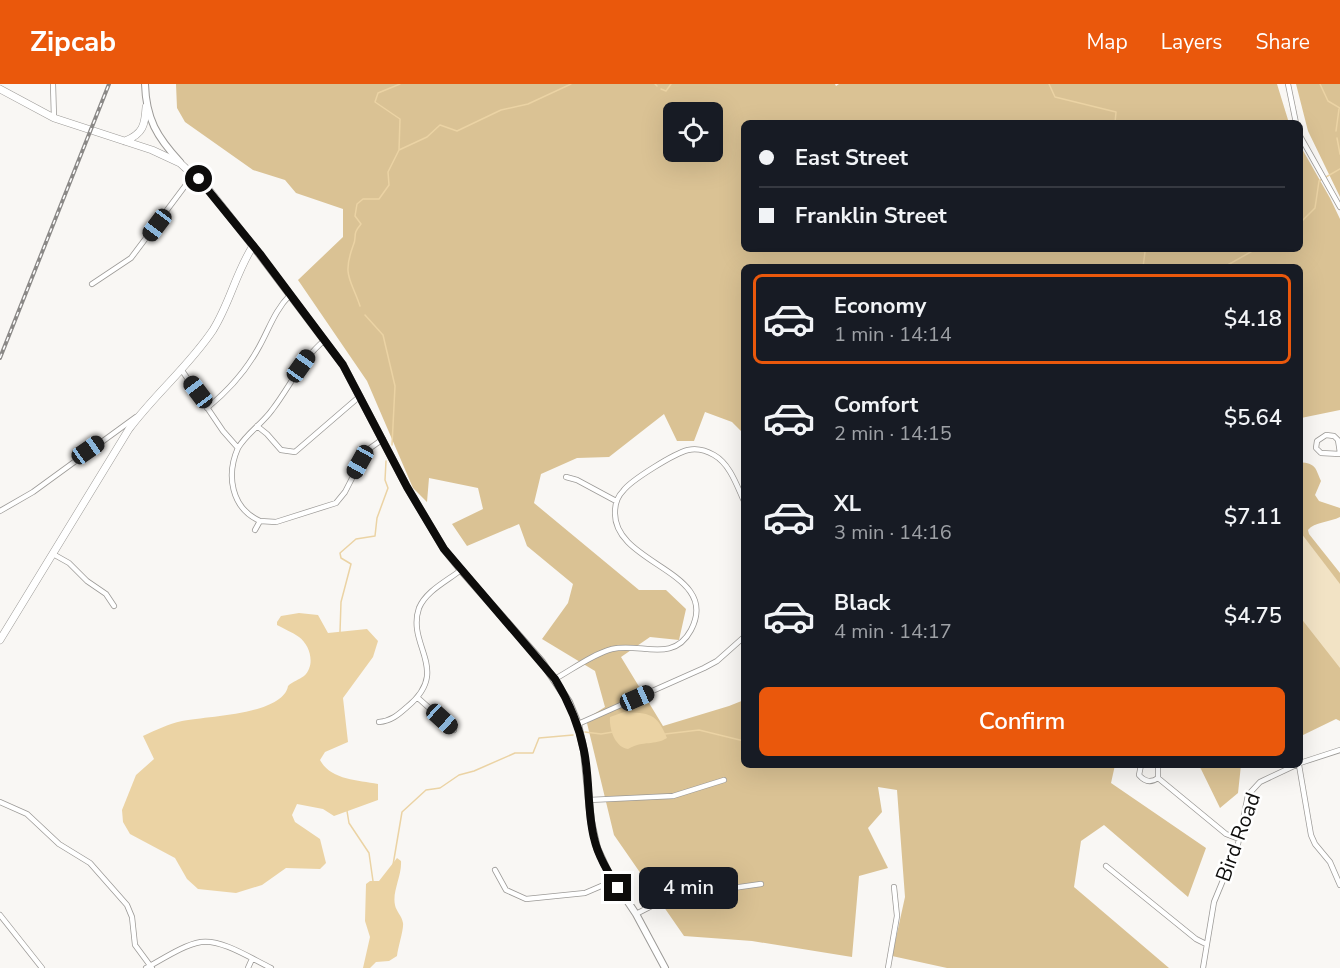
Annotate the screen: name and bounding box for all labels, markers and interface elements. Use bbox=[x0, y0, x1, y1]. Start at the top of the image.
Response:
text: Zipcab bbox=[30, 23, 116, 61]
text: Map bbox=[1086, 28, 1128, 56]
text: Layers bbox=[1161, 28, 1222, 56]
text: Share bbox=[1255, 28, 1310, 56]
map controls bbox=[663, 102, 723, 162]
button: locate bbox=[663, 102, 723, 162]
text: East Street bbox=[795, 143, 908, 173]
route start bbox=[185, 165, 212, 192]
text: Franklin Street bbox=[795, 201, 947, 231]
car bbox=[139, 205, 175, 245]
text: Economy bbox=[834, 291, 926, 321]
icon: car bbox=[762, 292, 816, 346]
text: $4.18 bbox=[1224, 304, 1282, 334]
text: 1 min · 14:14 bbox=[834, 321, 952, 348]
car bbox=[283, 346, 319, 386]
car bbox=[180, 372, 216, 412]
text: Comfort bbox=[834, 390, 918, 420]
icon: car bbox=[762, 391, 816, 445]
text: $5.64 bbox=[1224, 403, 1282, 433]
text: 2 min · 14:15 bbox=[834, 420, 952, 447]
car bbox=[68, 432, 108, 468]
car bbox=[343, 442, 377, 482]
text: XL bbox=[834, 489, 861, 519]
icon: car bbox=[762, 490, 816, 544]
text: $7.11 bbox=[1224, 502, 1282, 532]
text: 3 min · 14:16 bbox=[834, 519, 952, 546]
text: Black bbox=[834, 588, 890, 618]
icon: car bbox=[762, 589, 816, 643]
text: $4.75 bbox=[1224, 601, 1282, 631]
text: 4 min · 14:17 bbox=[834, 618, 952, 645]
car bbox=[617, 682, 657, 714]
button: Confirm bbox=[759, 687, 1285, 756]
car bbox=[423, 700, 461, 738]
street label: Bird Road bbox=[1209, 789, 1267, 885]
callout: 4 min bbox=[639, 867, 738, 909]
route end bbox=[604, 874, 631, 901]
text: 4 min bbox=[663, 874, 714, 901]

